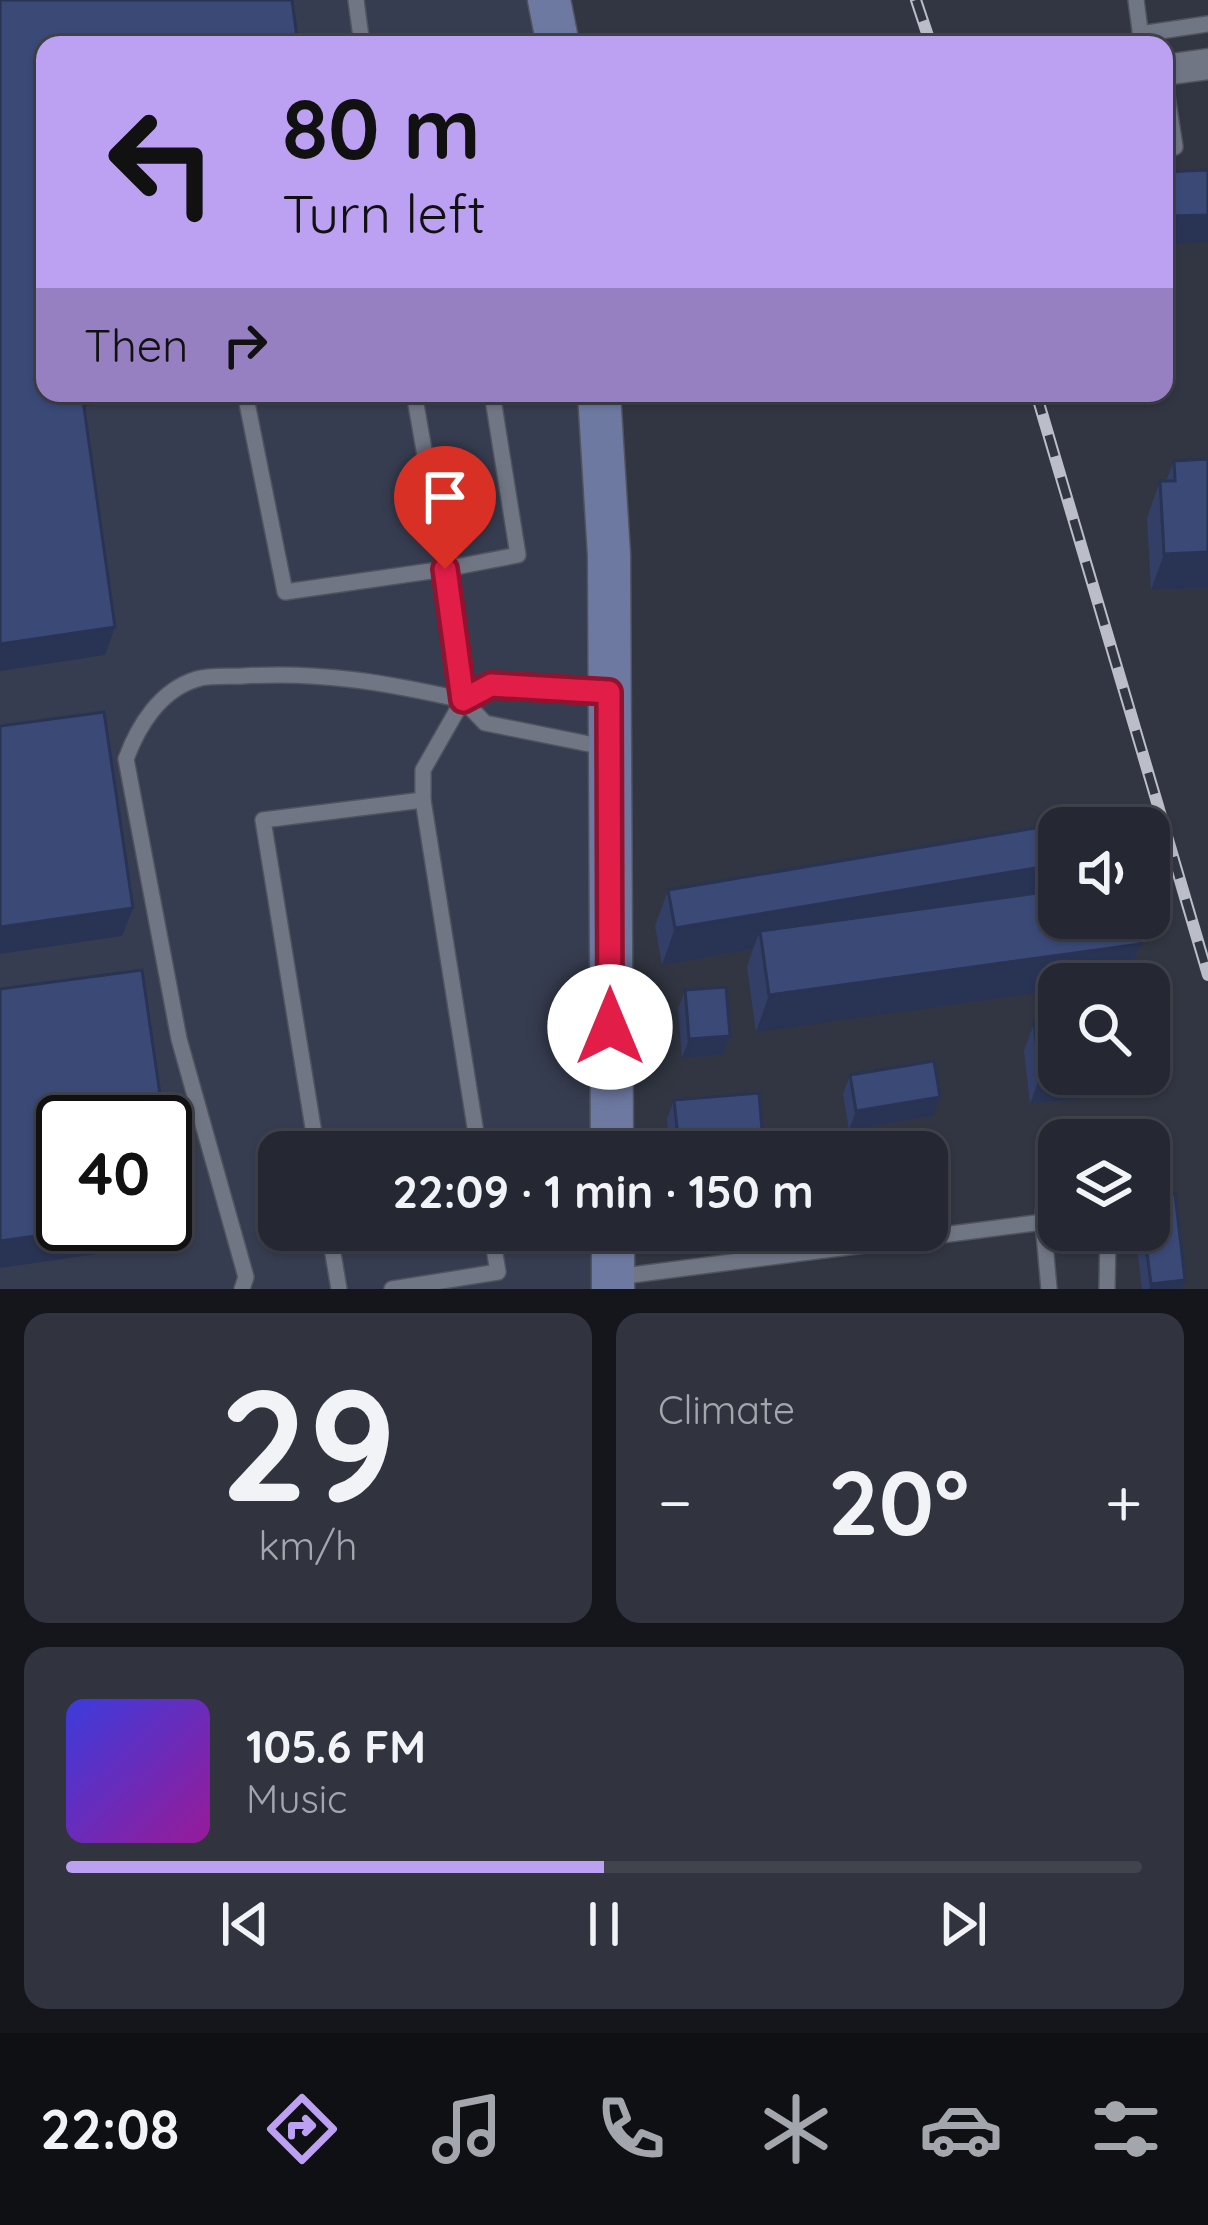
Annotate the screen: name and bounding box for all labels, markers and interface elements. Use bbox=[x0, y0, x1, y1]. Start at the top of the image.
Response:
text: 80 m bbox=[282, 75, 481, 180]
icon: left bbox=[84, 84, 240, 240]
text: Turn left bbox=[282, 179, 486, 247]
icon: right bbox=[212, 312, 278, 378]
text: Then bbox=[84, 317, 188, 373]
pin bbox=[394, 446, 496, 569]
icon: arrive bbox=[412, 464, 478, 530]
map controls bbox=[1038, 807, 1170, 1251]
button: sound bbox=[1038, 807, 1170, 939]
button: search bbox=[1038, 963, 1170, 1095]
position arrow bbox=[547, 964, 673, 1090]
speed limit sign: 40 bbox=[36, 1095, 192, 1251]
button: layers bbox=[1038, 1119, 1170, 1251]
text: 22:09 · 1 min · 150 m bbox=[392, 1163, 814, 1219]
text: 29 bbox=[219, 1345, 397, 1540]
text: Climate bbox=[658, 1385, 795, 1434]
text: 20° bbox=[828, 1445, 969, 1558]
text: − bbox=[658, 1460, 692, 1543]
text: + bbox=[1105, 1460, 1142, 1543]
text: km/h bbox=[259, 1521, 357, 1570]
text: 105.6 FM bbox=[246, 1718, 426, 1774]
text: Music bbox=[246, 1774, 347, 1823]
icon: previous bbox=[212, 1891, 278, 1957]
icon: pause bbox=[571, 1891, 637, 1957]
icon: next bbox=[930, 1891, 996, 1957]
icon: directions bbox=[260, 2087, 344, 2171]
icon: music bbox=[425, 2087, 509, 2171]
icon: phone bbox=[589, 2087, 673, 2171]
icon: climate bbox=[754, 2087, 838, 2171]
icon: car bbox=[919, 2087, 1003, 2171]
icon: filters bbox=[1084, 2087, 1168, 2171]
text: 22:08 bbox=[40, 2095, 179, 2163]

